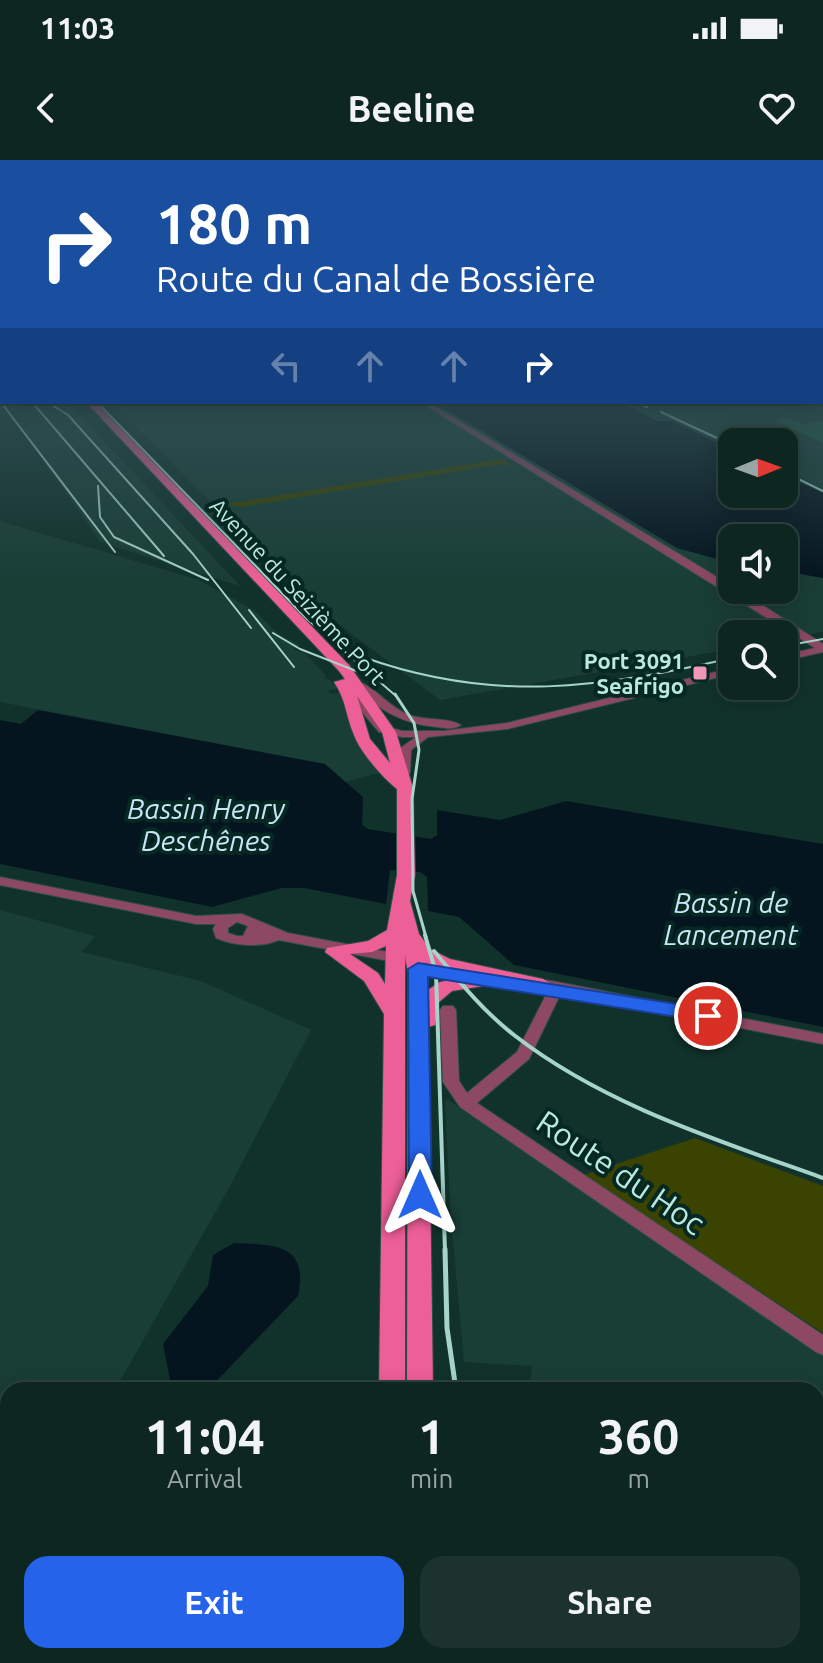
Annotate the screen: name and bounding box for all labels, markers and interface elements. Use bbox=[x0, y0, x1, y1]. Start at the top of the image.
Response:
text: 11:03 bbox=[40, 11, 115, 45]
icon: back bbox=[24, 86, 68, 130]
icon: heart bbox=[755, 86, 799, 130]
text: Beeline bbox=[347, 88, 476, 129]
icon: right bbox=[24, 192, 128, 296]
text: 180 m bbox=[156, 192, 312, 255]
text: Route du Canal de Bossière bbox=[156, 258, 596, 299]
icon: left bbox=[264, 344, 308, 388]
icon: ahead bbox=[348, 344, 392, 388]
icon: ahead bbox=[432, 344, 476, 388]
icon: right bbox=[516, 344, 560, 388]
north arrow bbox=[718, 428, 798, 508]
map controls bbox=[718, 428, 798, 700]
street label: Avenue du Seizième Port bbox=[205, 493, 391, 689]
button: sound bbox=[718, 524, 798, 604]
button: search bbox=[718, 620, 798, 700]
place label: Port 3091 Seafrigo bbox=[584, 648, 684, 698]
marker: Port 3091 Seafrigo bbox=[691, 664, 709, 682]
water label: Bassin Henry Deschênes bbox=[127, 793, 286, 856]
water label: Bassin de Lancement bbox=[664, 887, 799, 950]
pin bbox=[674, 982, 742, 1050]
icon: arrive bbox=[686, 994, 730, 1038]
street label: Route du Hoc bbox=[530, 1103, 712, 1241]
position arrow bbox=[378, 1153, 462, 1237]
text: 11:04 bbox=[145, 1409, 265, 1463]
text: 1 bbox=[418, 1409, 445, 1463]
text: 360 bbox=[598, 1409, 679, 1463]
text: Arrival bbox=[167, 1464, 243, 1493]
text: min bbox=[410, 1464, 453, 1493]
text: m bbox=[627, 1464, 650, 1493]
button: Exit bbox=[24, 1556, 404, 1648]
button: Share bbox=[420, 1556, 800, 1648]

